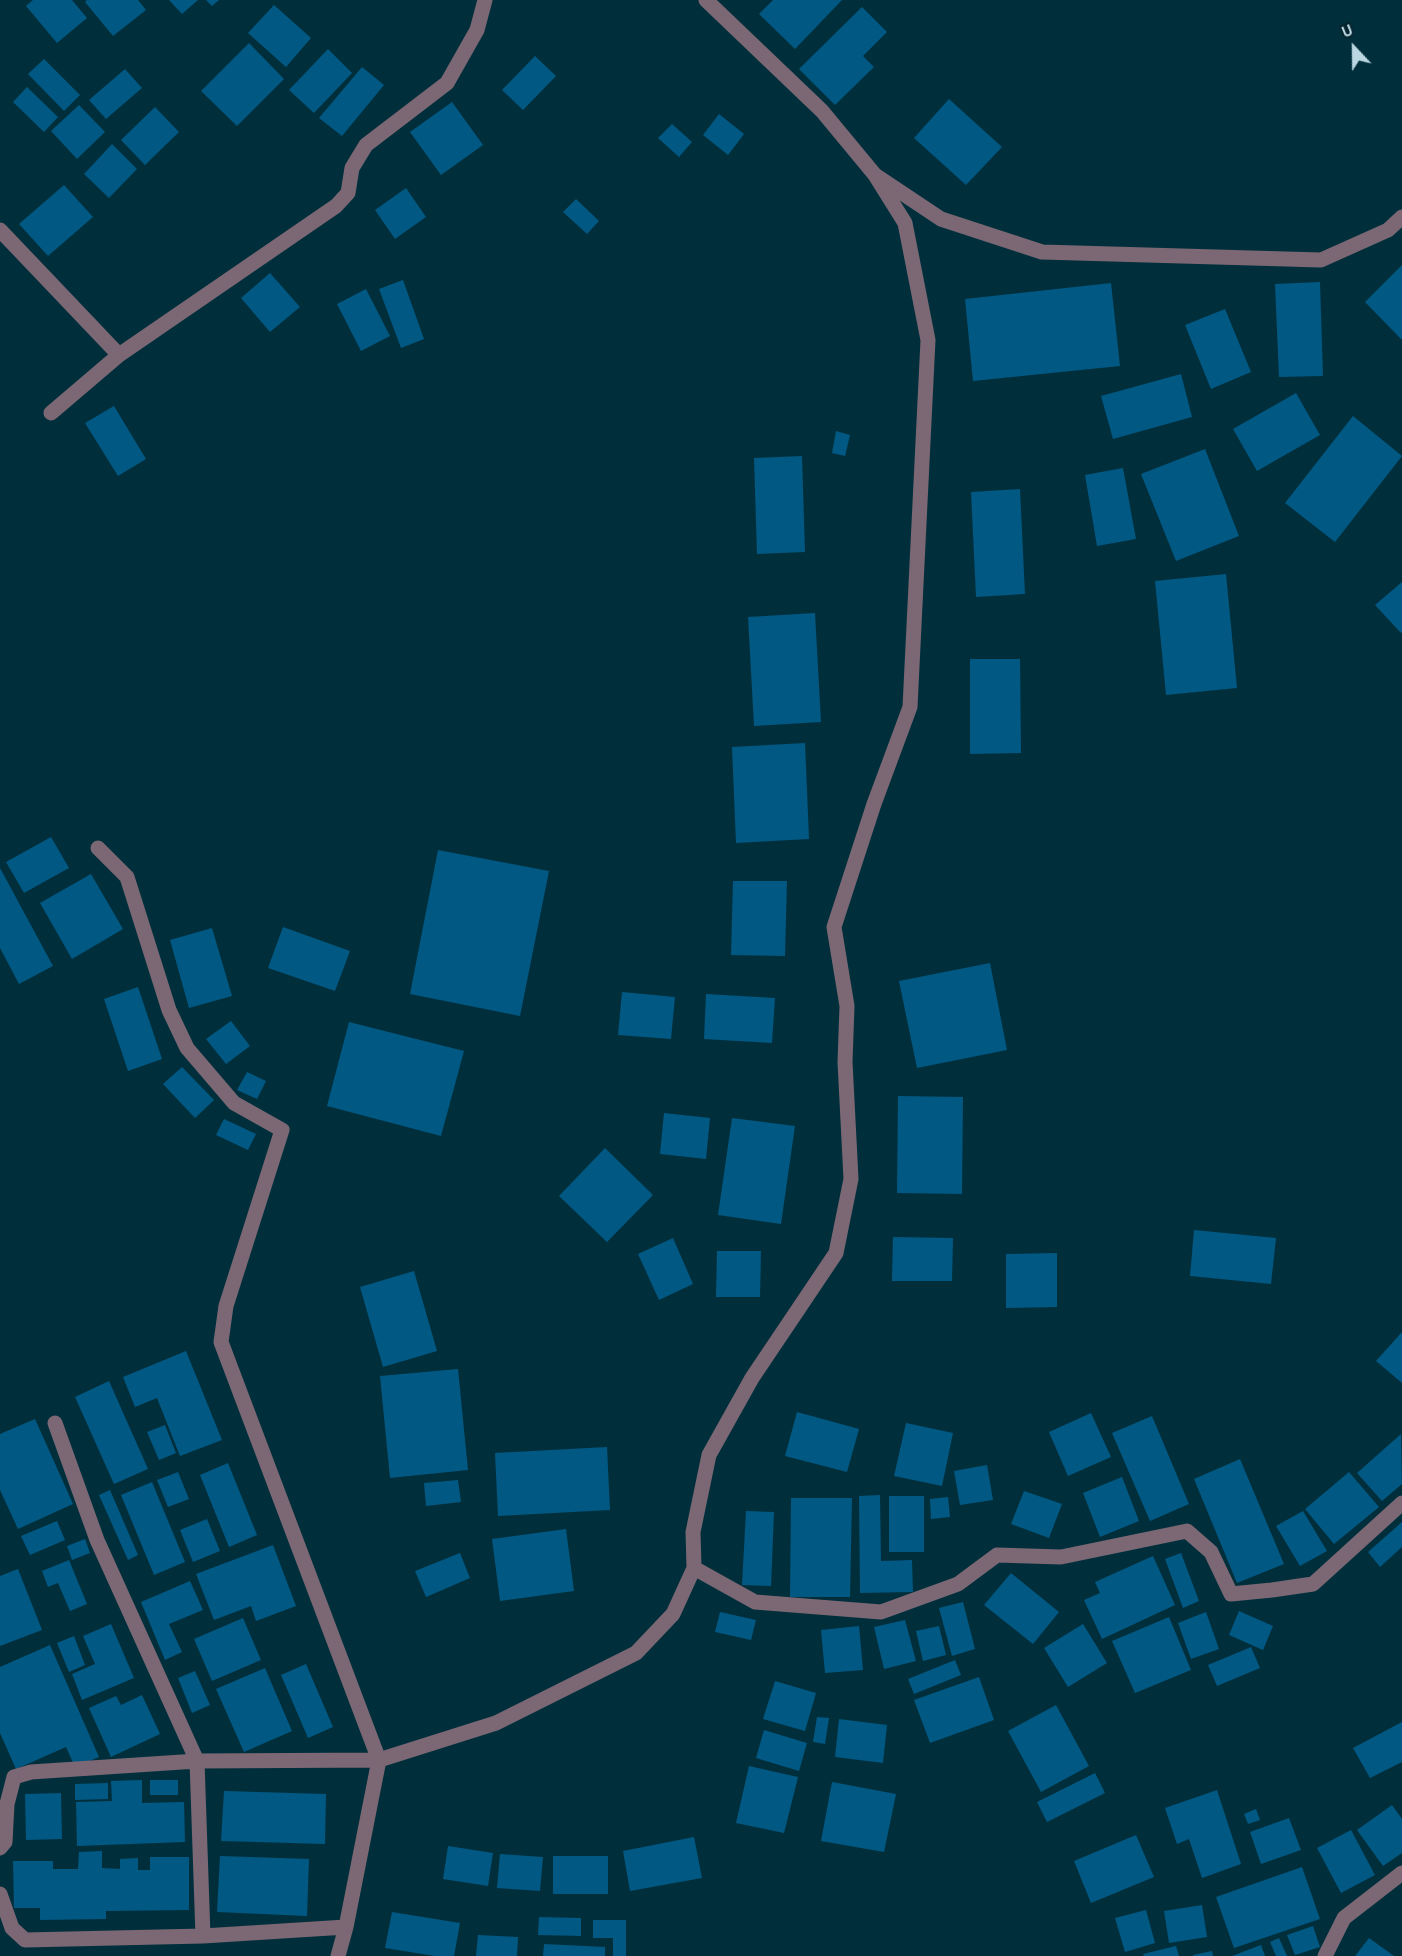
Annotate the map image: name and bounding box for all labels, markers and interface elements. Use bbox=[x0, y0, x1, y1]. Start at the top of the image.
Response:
north arrow bbox=[1324, 18, 1384, 78]
text: U bbox=[1340, 22, 1355, 41]

